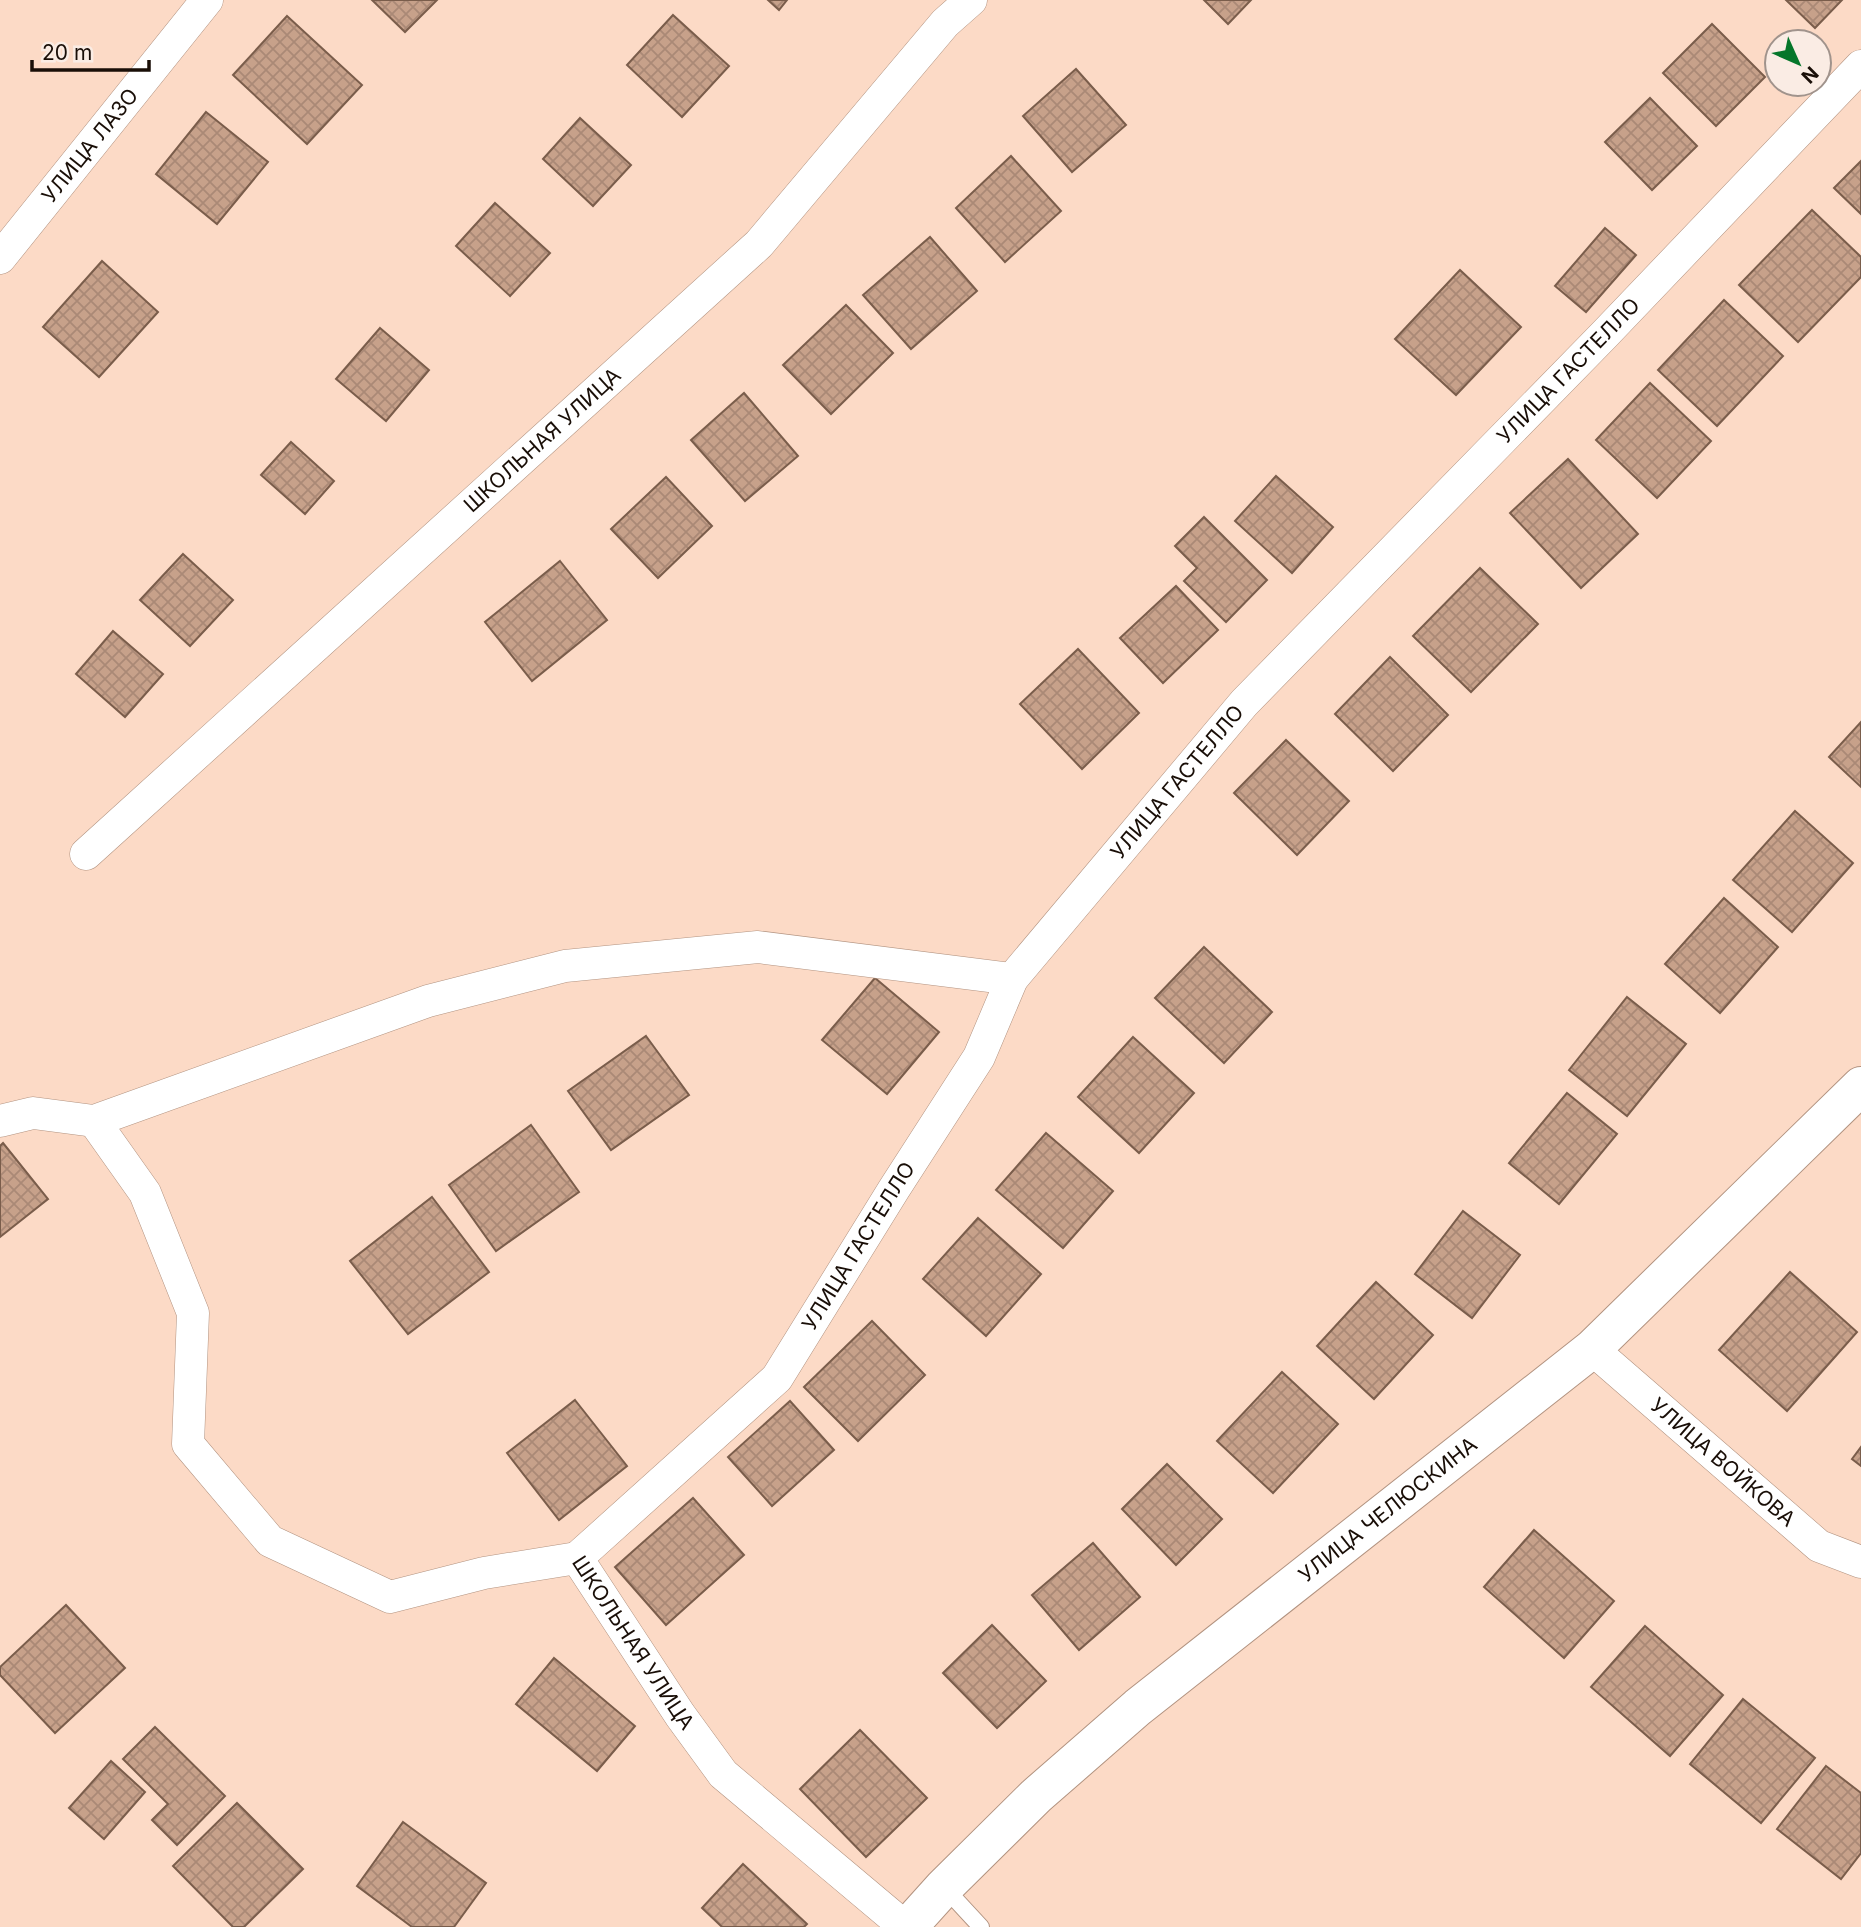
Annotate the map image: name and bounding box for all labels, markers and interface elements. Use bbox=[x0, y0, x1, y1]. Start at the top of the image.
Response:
scale bar bbox=[32, 28, 149, 72]
north arrow bbox=[1763, 28, 1833, 98]
text: 20 m bbox=[42, 40, 92, 65]
text: N bbox=[1796, 61, 1823, 88]
street label: УЛИЦА ЛАЗО bbox=[36, 83, 143, 208]
street label: УЛИЦА ГАСТЕЛЛО bbox=[1492, 293, 1645, 449]
street label: ШКОЛЬНАЯ УЛИЦА bbox=[459, 363, 626, 517]
street label: УЛИЦА ГАСТЕЛЛО bbox=[1105, 700, 1249, 864]
street label: УЛИЦА ГАСТЕЛЛО bbox=[797, 1157, 920, 1335]
street label: УЛИЦА ВОЙКОВА bbox=[1645, 1392, 1801, 1532]
street label: УЛИЦА ЧЕЛЮСКИНА bbox=[1294, 1432, 1482, 1587]
street label: ШКОЛЬНАЯ УЛИЦА bbox=[567, 1551, 700, 1735]

